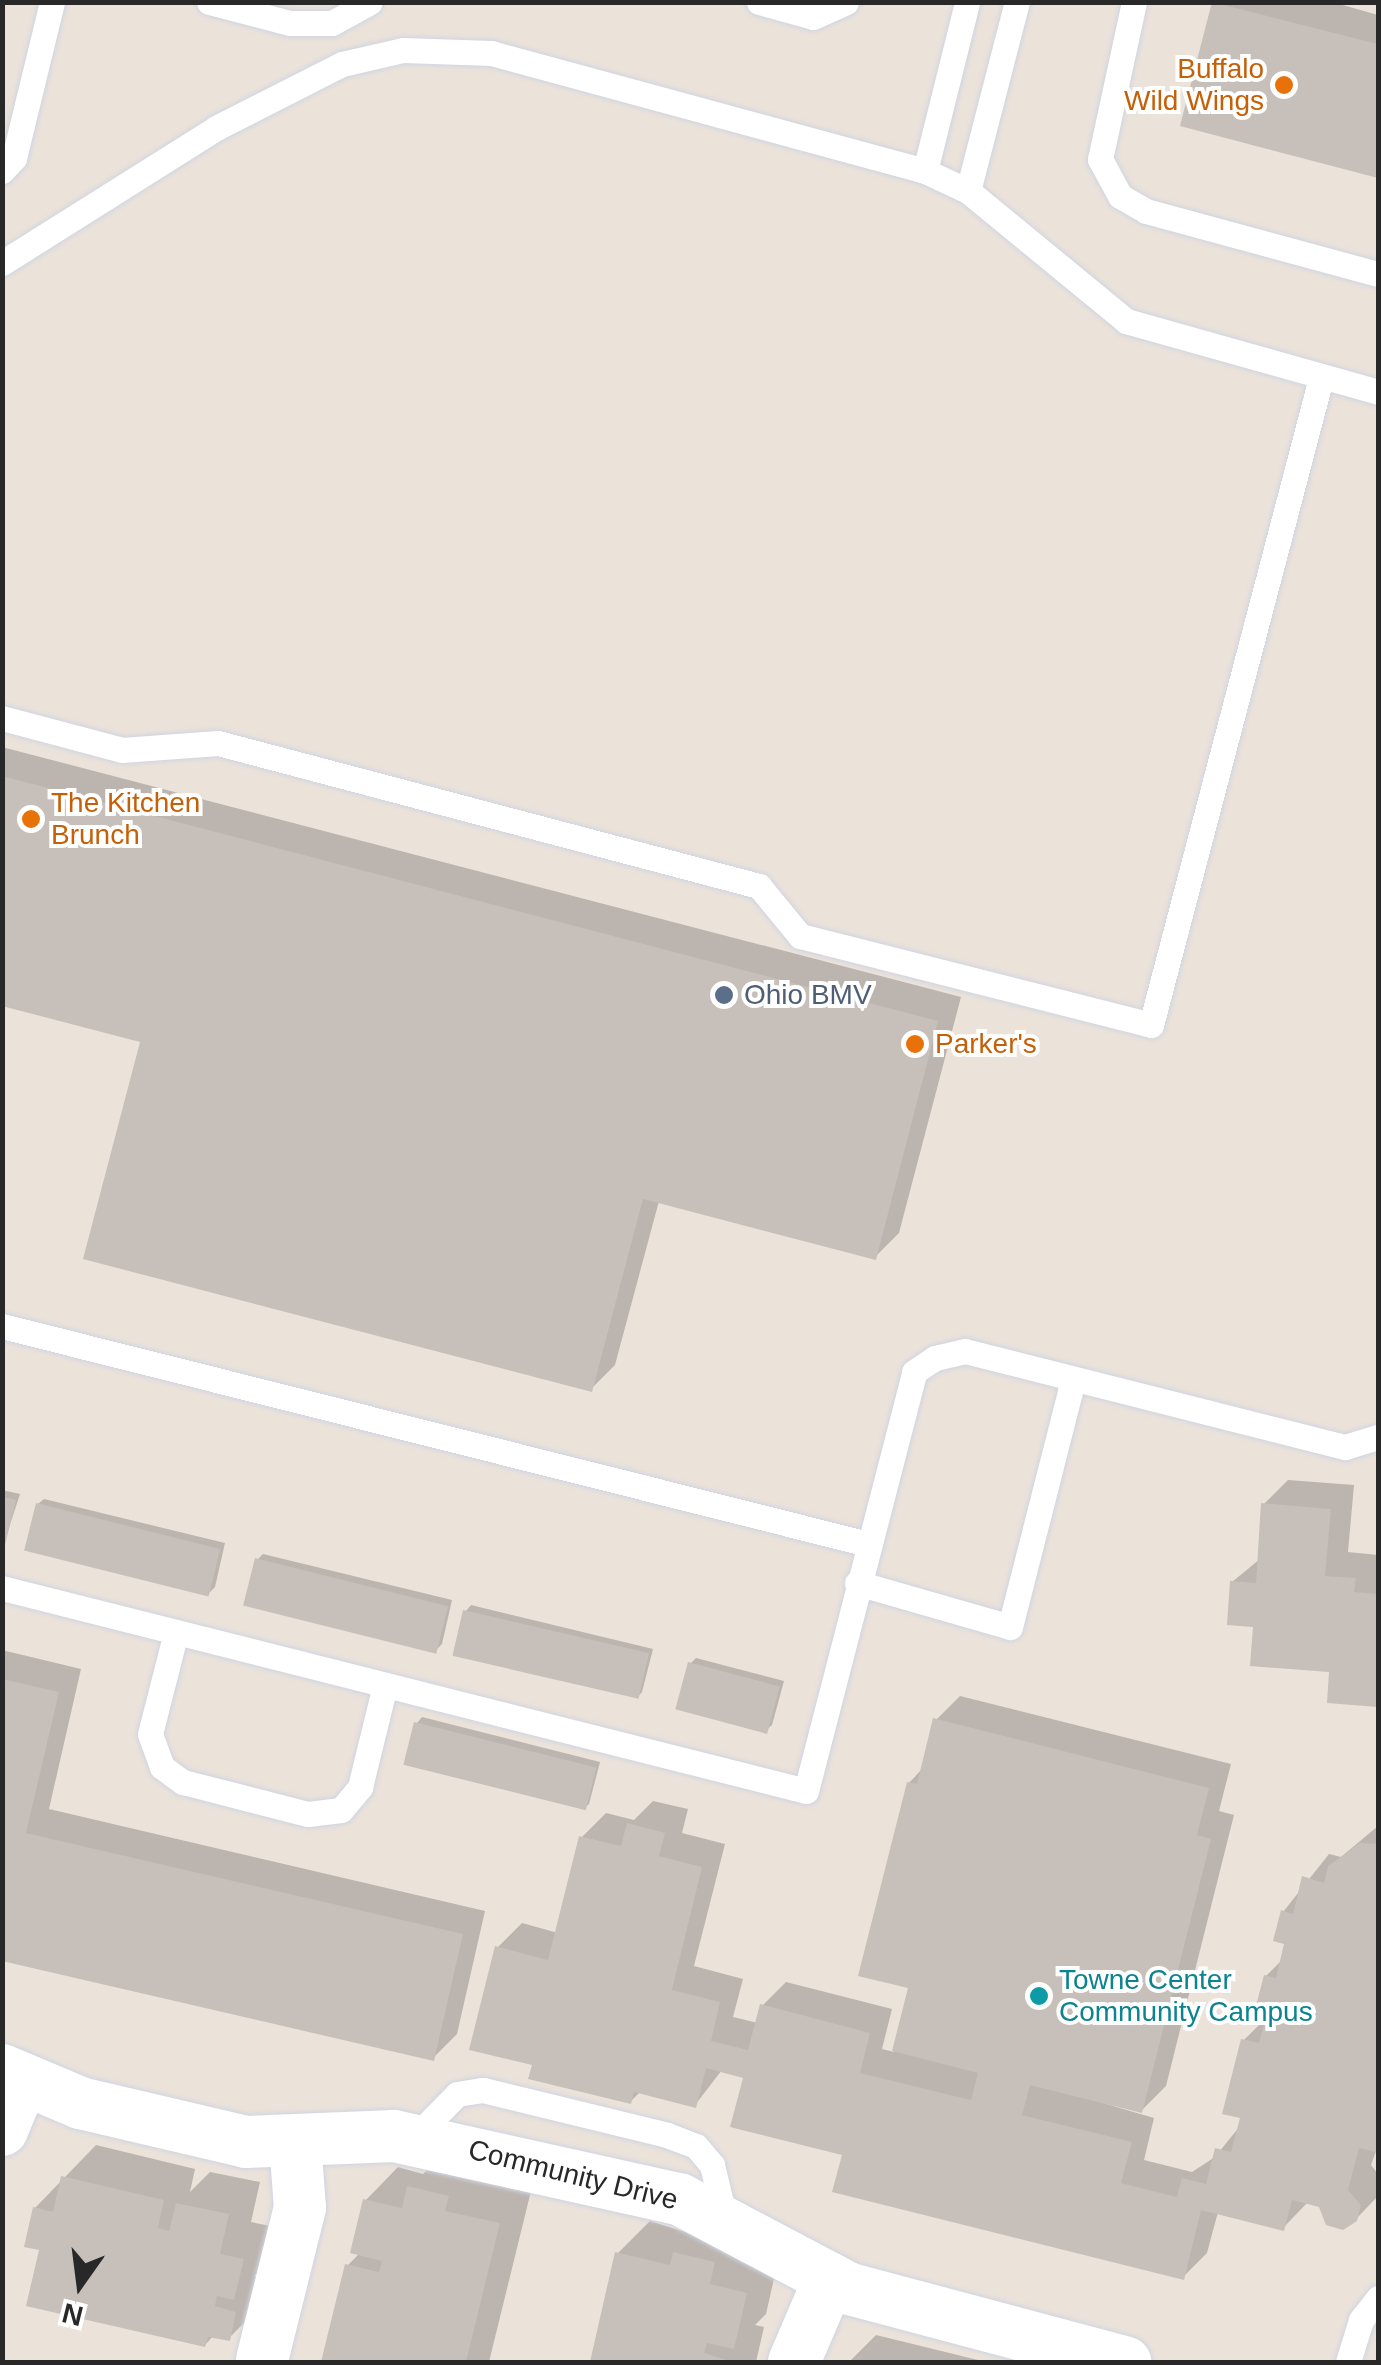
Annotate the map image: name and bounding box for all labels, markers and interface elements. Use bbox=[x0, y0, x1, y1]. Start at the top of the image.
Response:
place label: Buffalo Wild Wings bbox=[1124, 52, 1264, 118]
marker: Buffalo Wild Wings bbox=[1273, 74, 1295, 96]
place label: The Kitchen Brunch bbox=[51, 786, 200, 852]
marker: The Kitchen Brunch bbox=[20, 808, 42, 830]
place label: Ohio BMV bbox=[744, 978, 872, 1012]
marker: Ohio BMV bbox=[713, 984, 735, 1006]
place label: Parker's bbox=[935, 1027, 1037, 1061]
marker: Parker's bbox=[904, 1033, 926, 1055]
place label: Towne Center Community Campus bbox=[1059, 1963, 1313, 2029]
marker: Towne Center Community Campus bbox=[1028, 1985, 1050, 2007]
street label: Community Drive bbox=[465, 2133, 681, 2217]
north arrow bbox=[30, 2235, 130, 2335]
text: N bbox=[59, 2297, 86, 2332]

